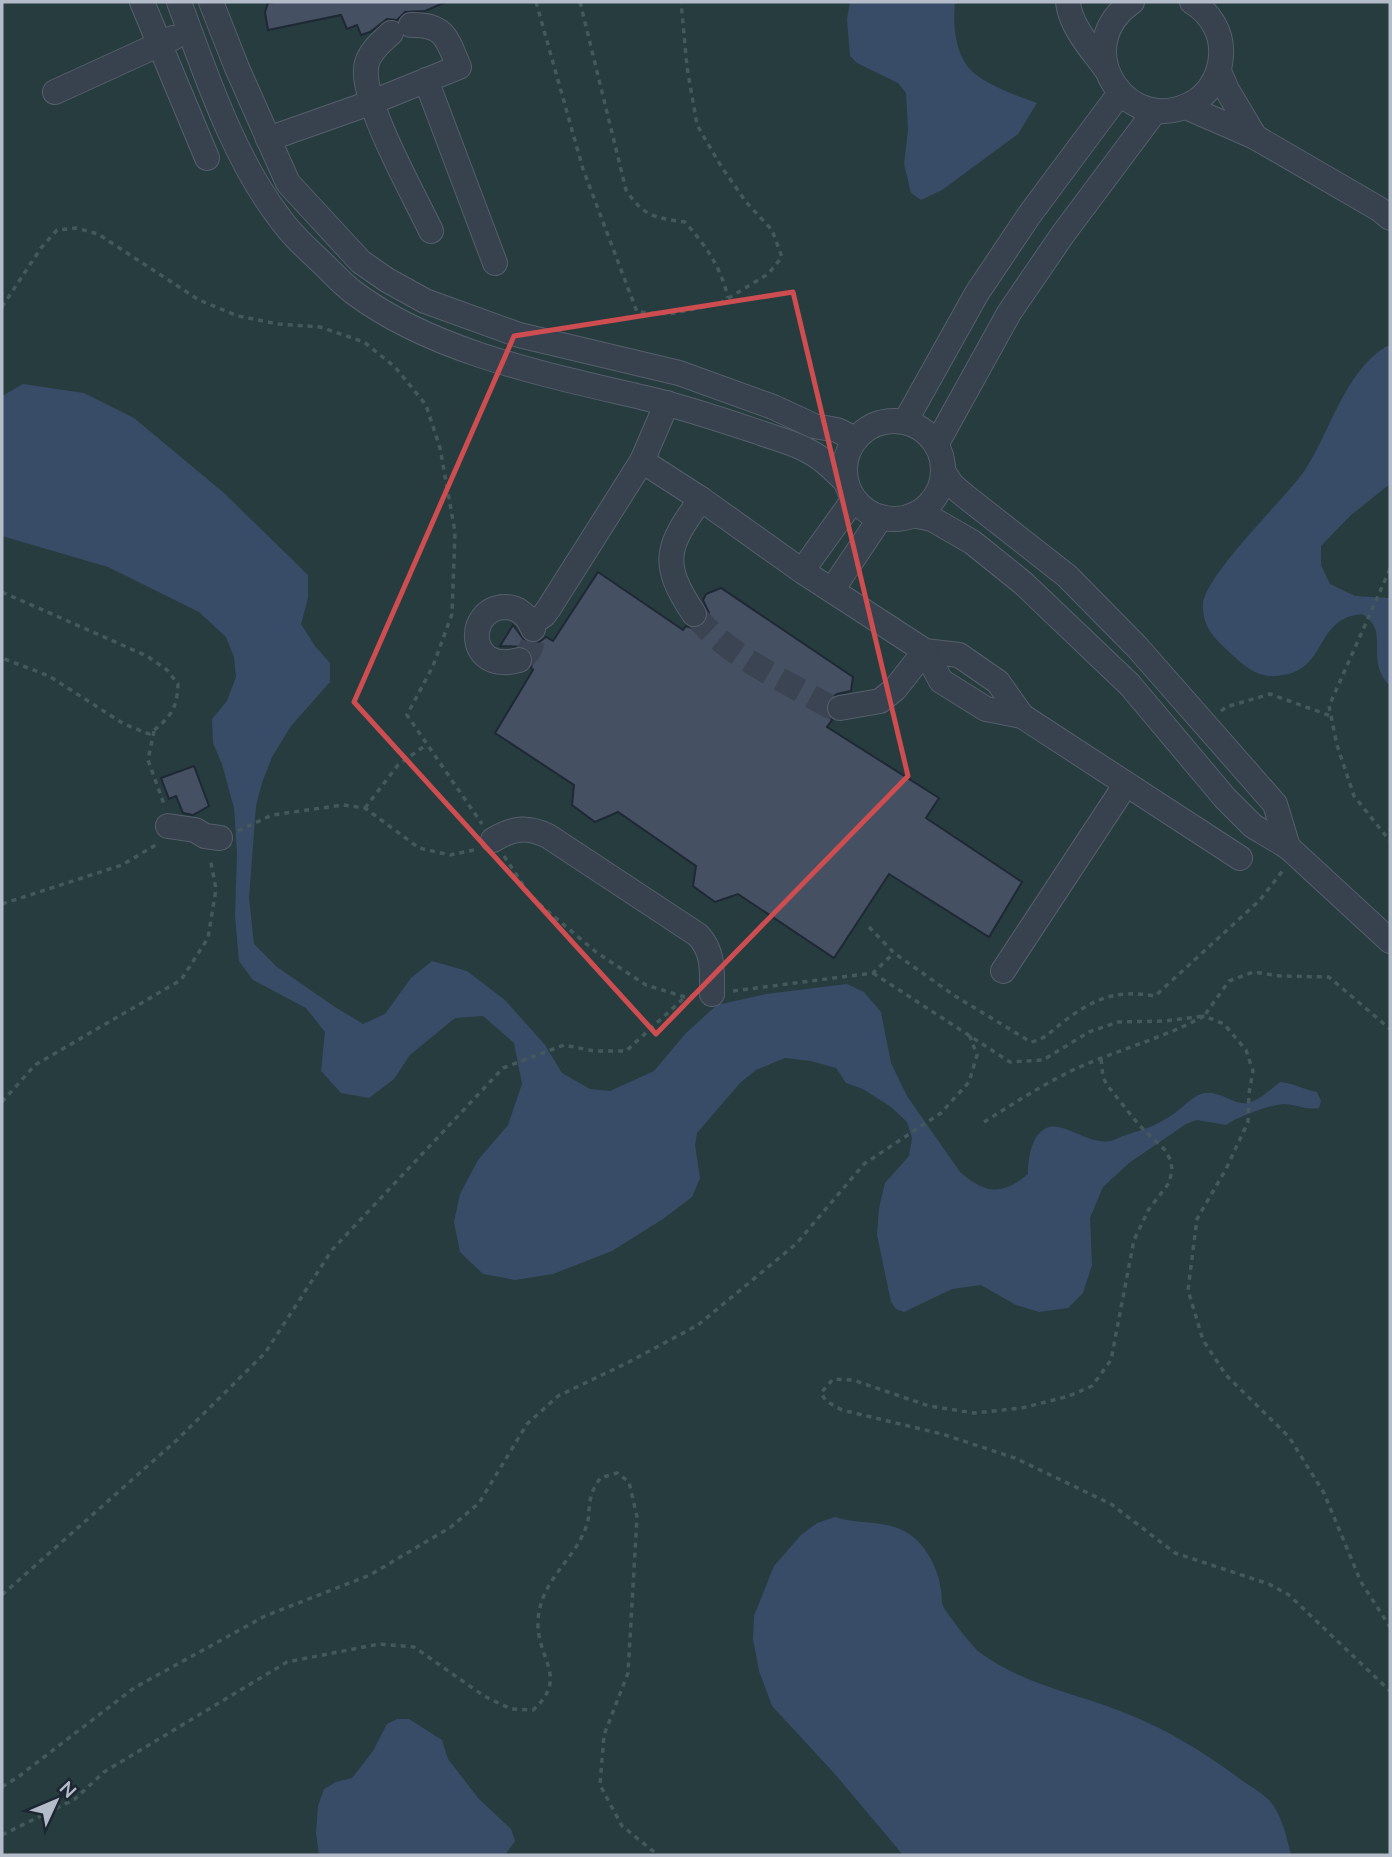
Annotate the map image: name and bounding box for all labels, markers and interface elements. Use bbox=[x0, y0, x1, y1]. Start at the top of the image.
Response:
north arrow bbox=[21, 1766, 91, 1836]
text: N bbox=[55, 1776, 82, 1803]

